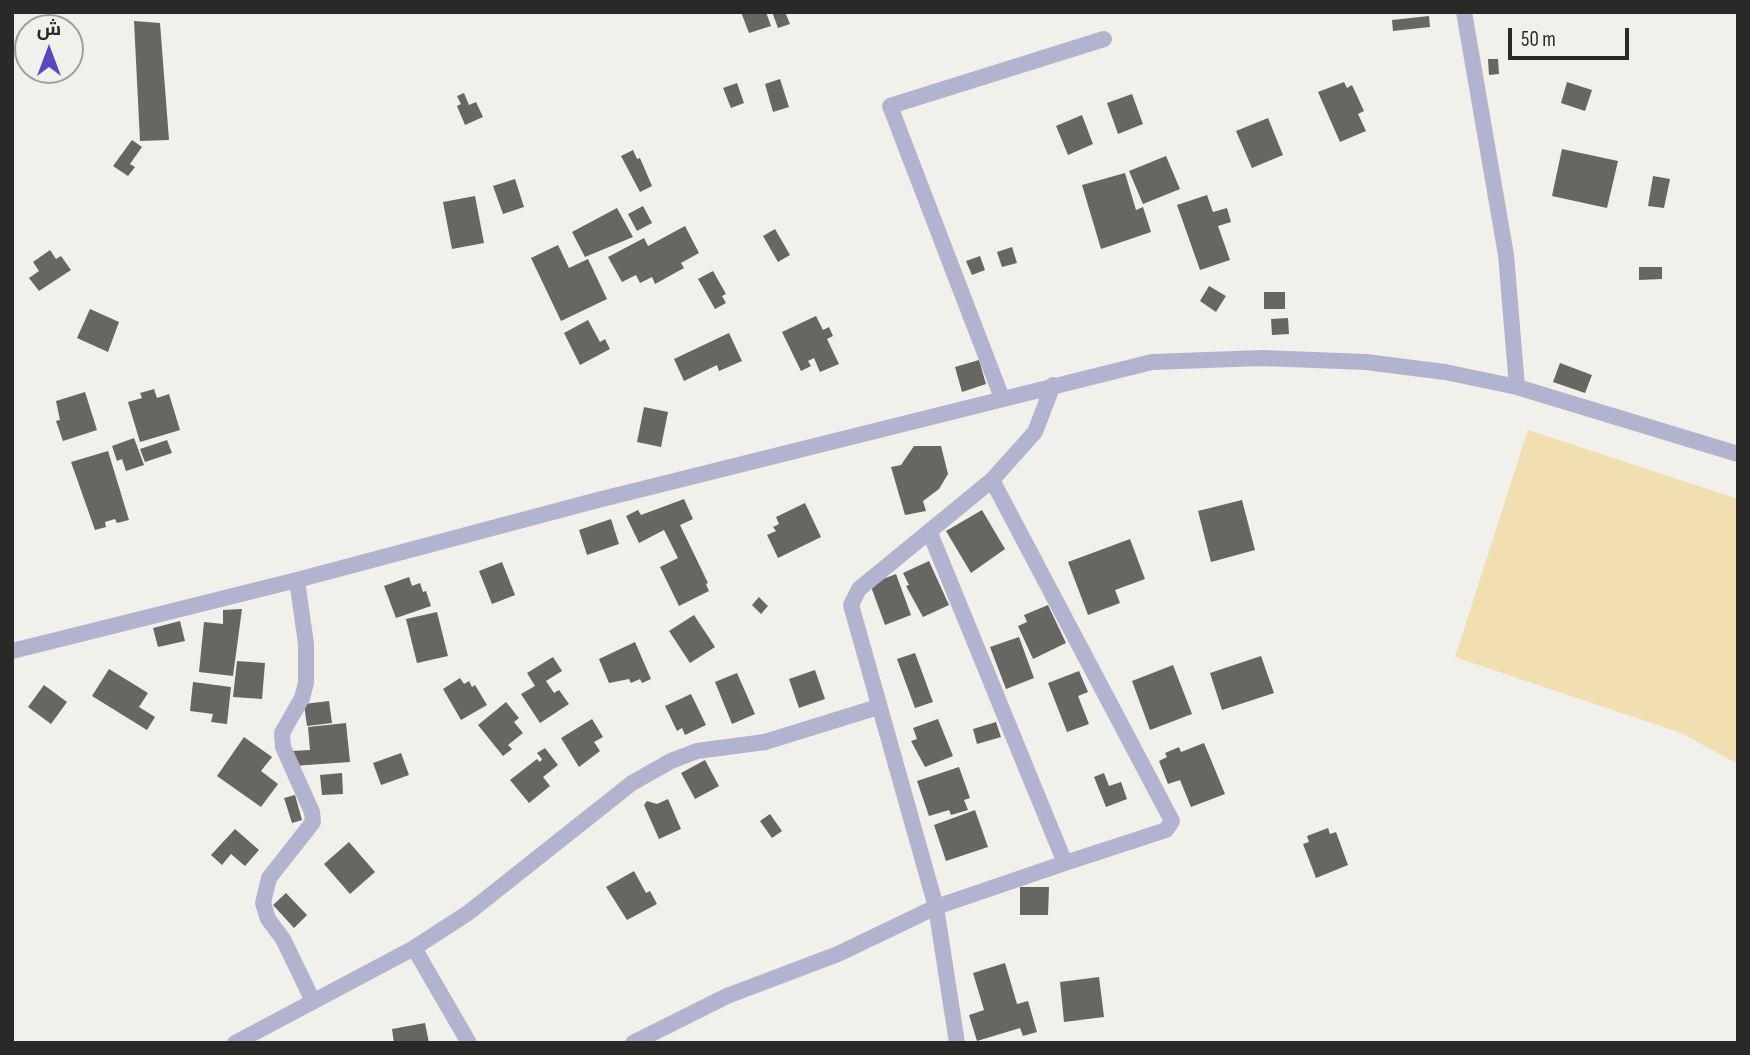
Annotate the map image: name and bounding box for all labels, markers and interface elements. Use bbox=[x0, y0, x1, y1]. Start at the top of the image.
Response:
north arrow bbox=[14, 14, 84, 84]
scale bar bbox=[1512, 14, 1633, 58]
text: ش bbox=[37, 18, 61, 41]
text: 50 m bbox=[1521, 27, 1556, 52]

